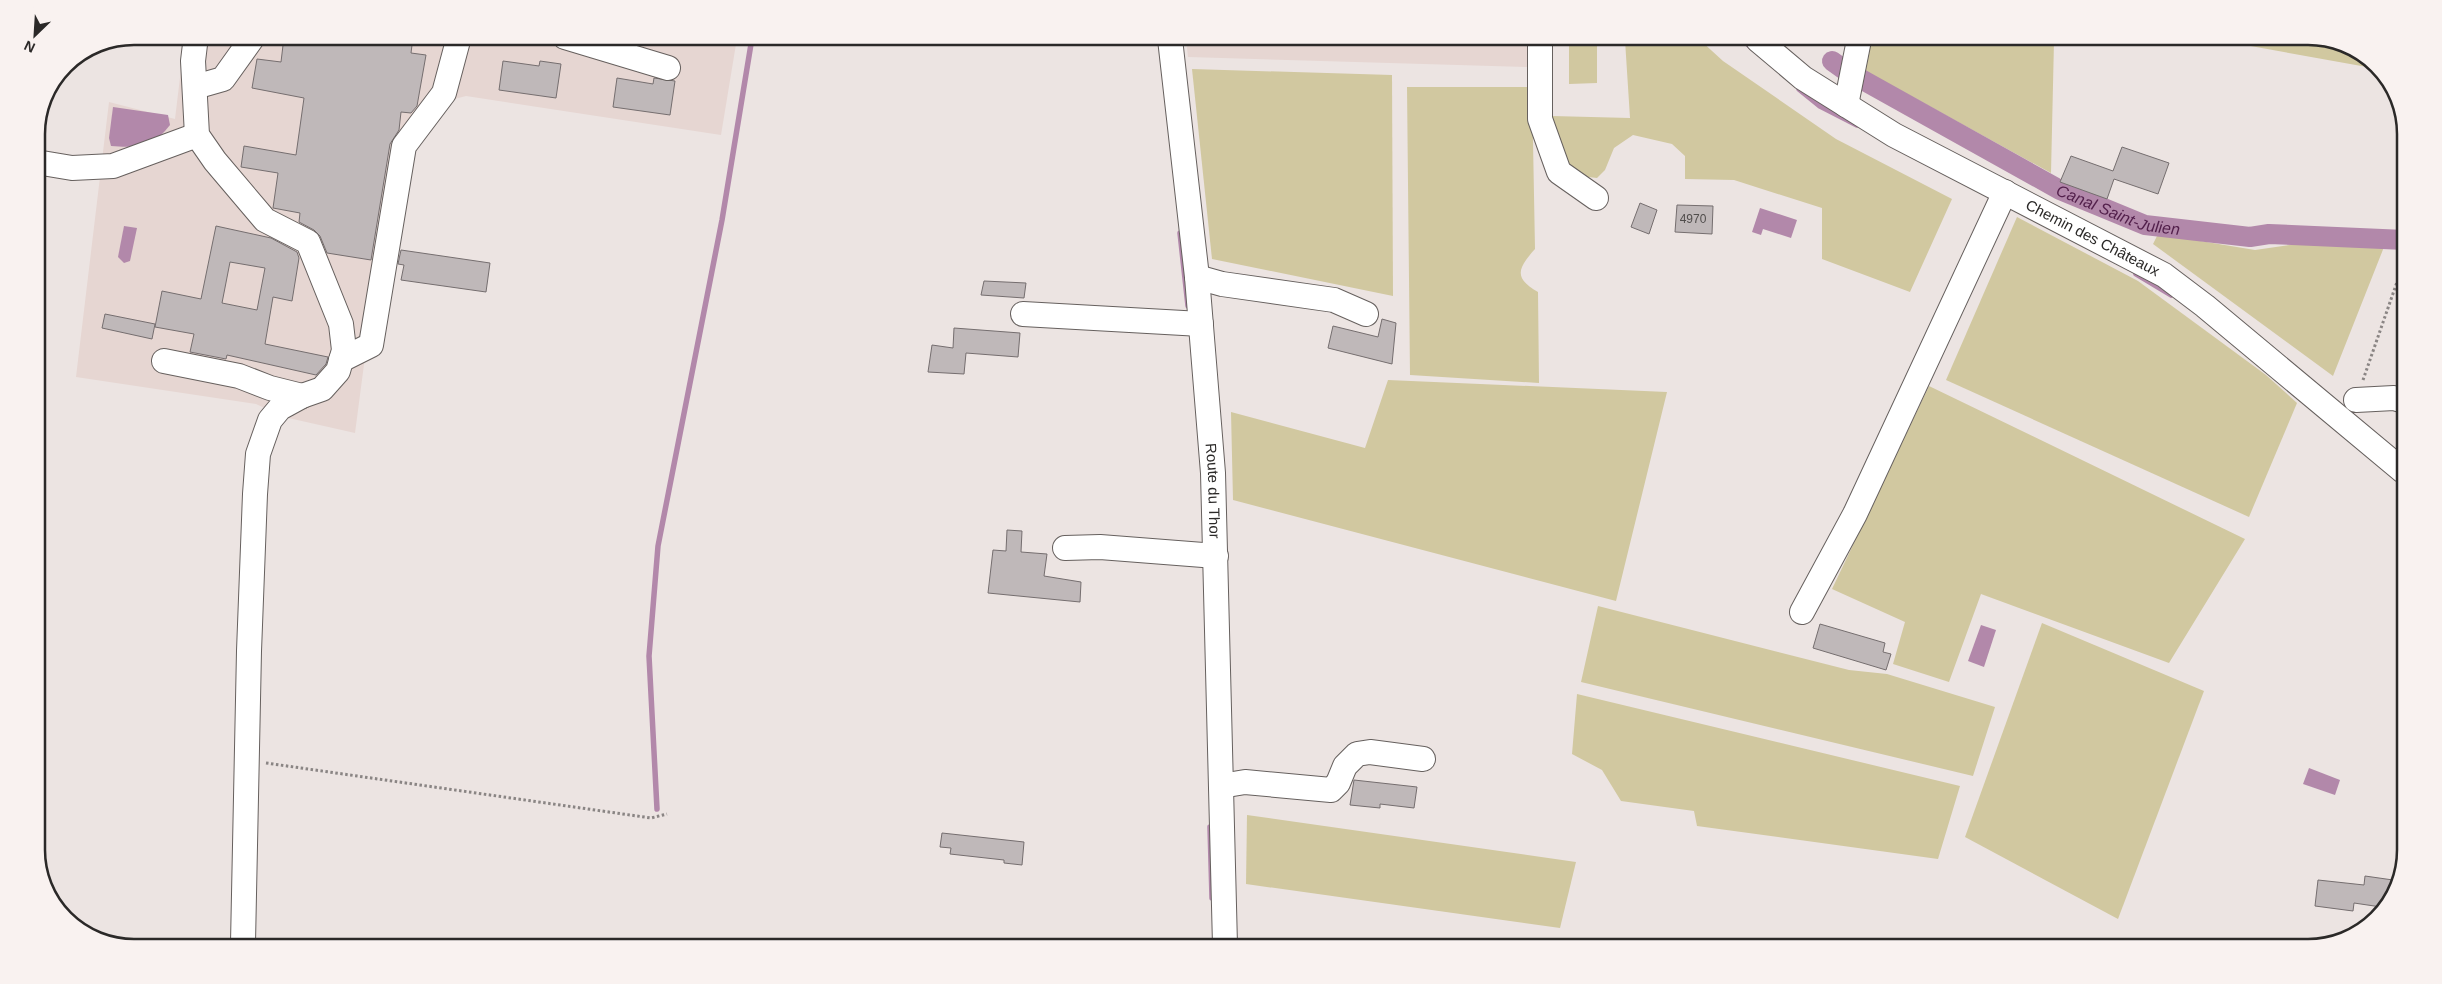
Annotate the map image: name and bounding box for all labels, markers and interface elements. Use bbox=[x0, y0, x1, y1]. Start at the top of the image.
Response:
north arrow bbox=[10, 10, 60, 60]
text: N bbox=[22, 37, 37, 56]
water label: Canal Saint-Julien bbox=[2054, 182, 2181, 238]
street label: Chemin des Châteaux bbox=[2023, 196, 2163, 279]
house number: 4970 bbox=[1680, 212, 1707, 226]
street label: Route du Thor bbox=[1203, 442, 1224, 539]

